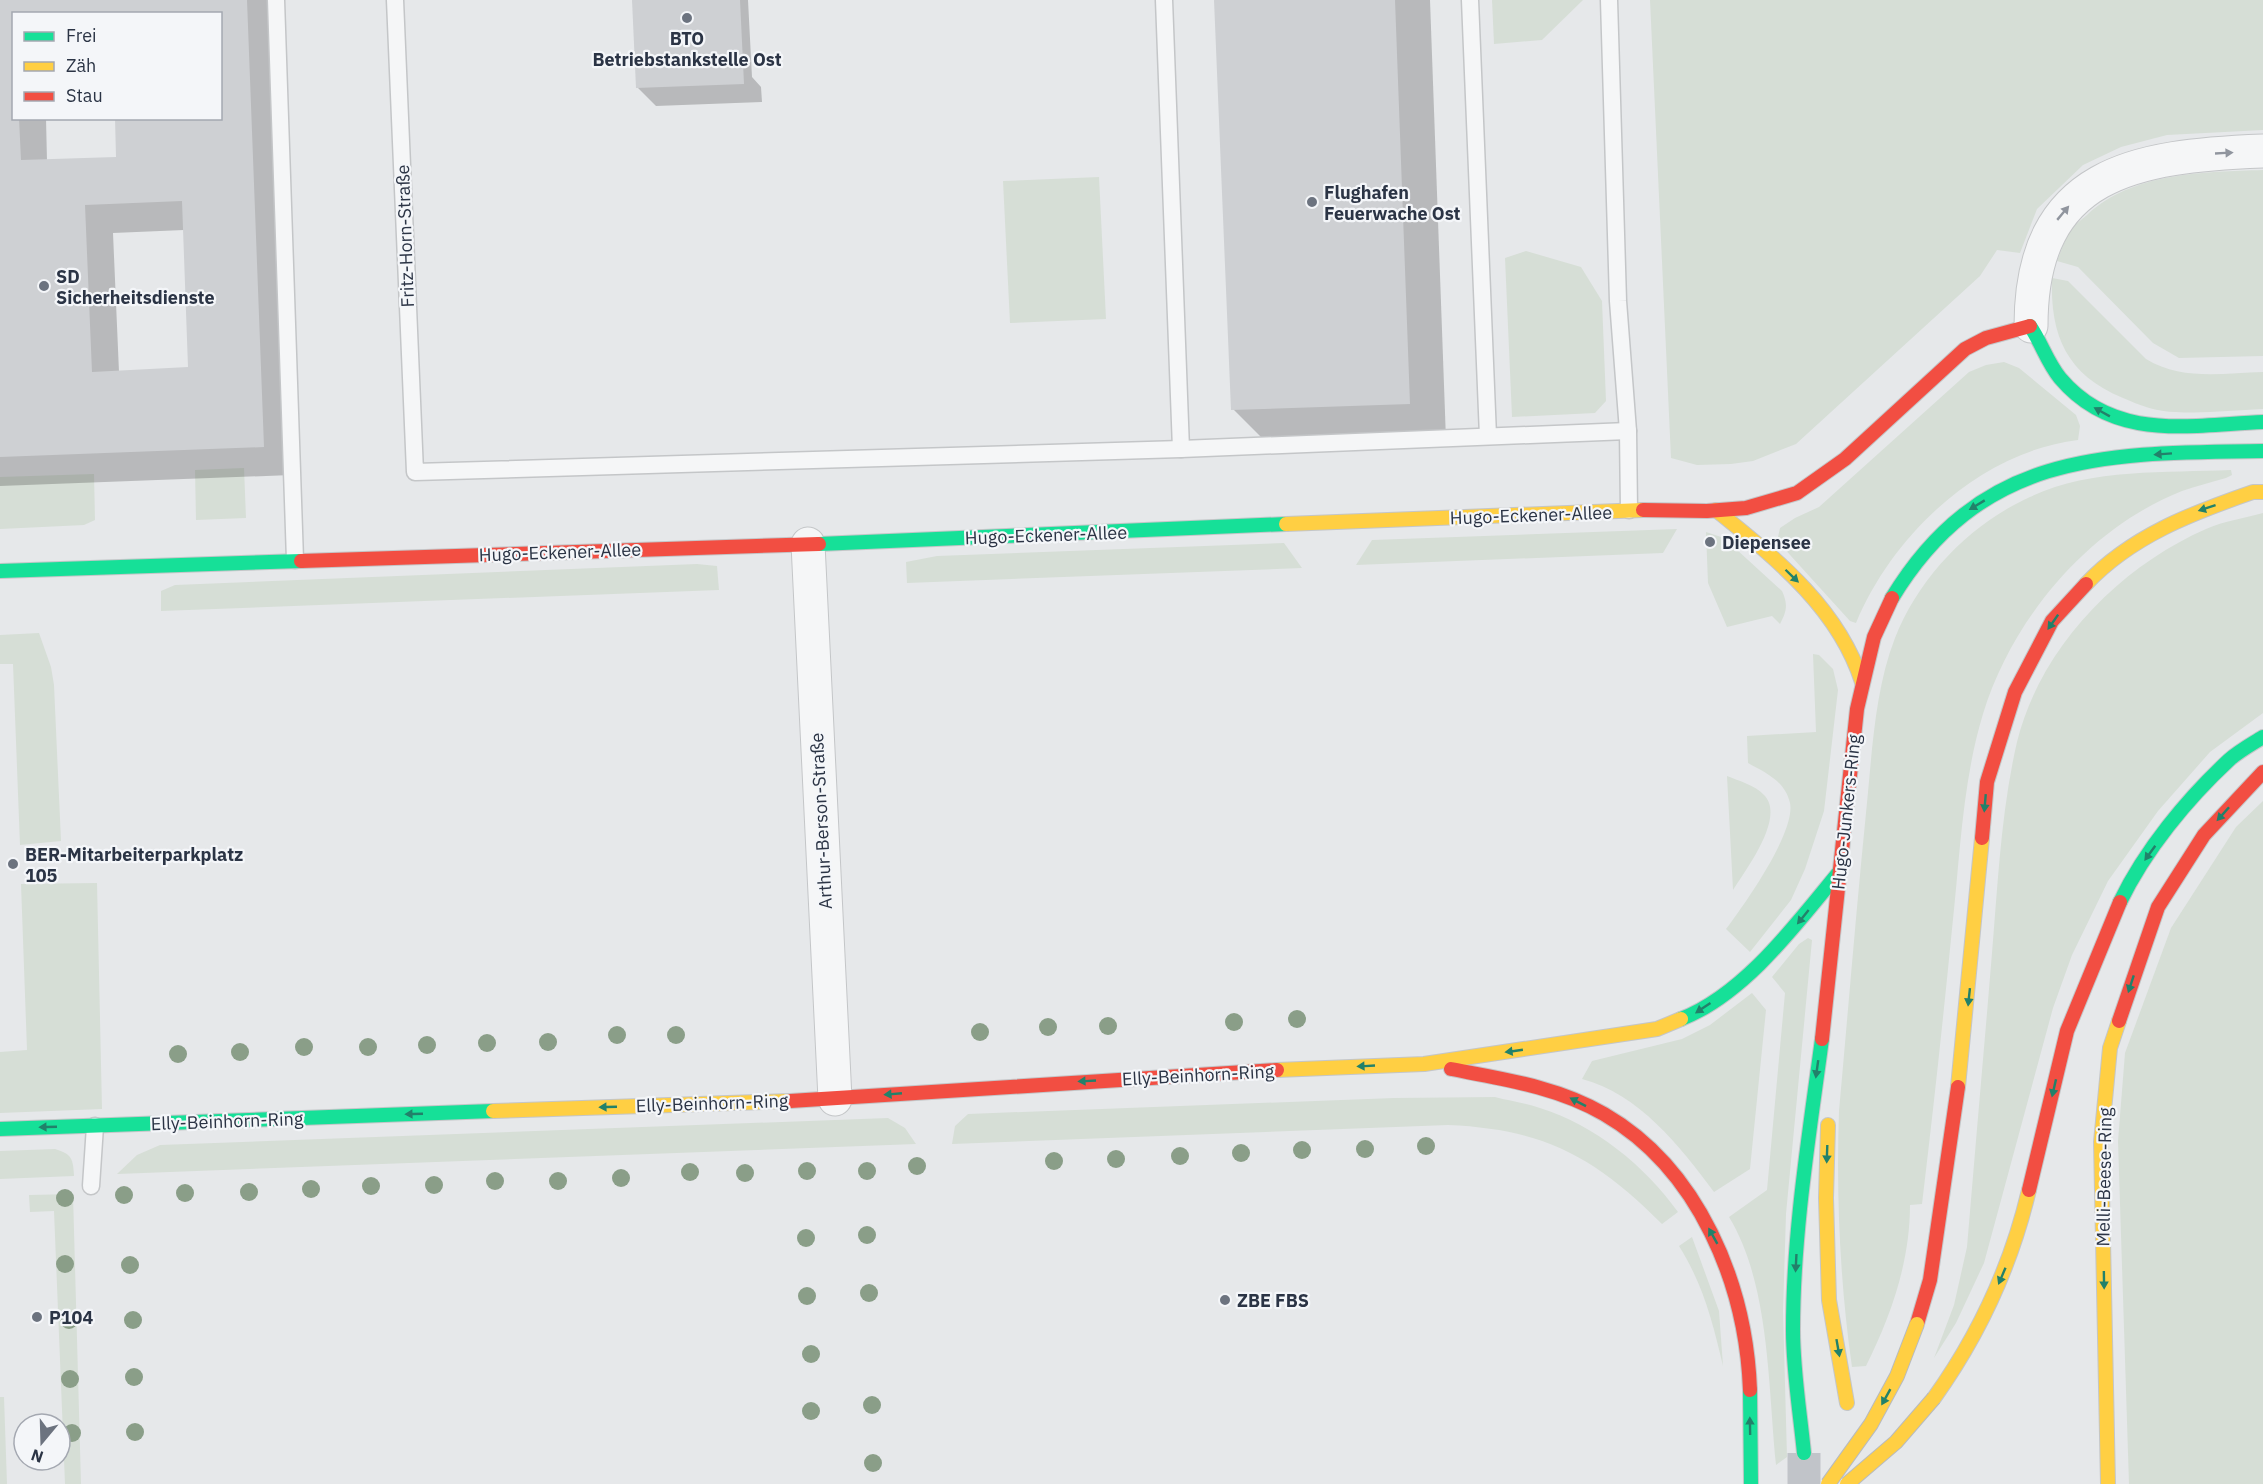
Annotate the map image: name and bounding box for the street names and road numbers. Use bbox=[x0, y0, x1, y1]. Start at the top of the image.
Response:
street label: Fritz-Horn-Straße bbox=[391, 164, 419, 308]
street label: Hugo-Eckener-Allee bbox=[1449, 501, 1613, 529]
street label: Hugo-Eckener-Allee bbox=[964, 521, 1128, 549]
street label: Hugo-Eckener-Allee bbox=[478, 538, 642, 566]
street label: Arthur-Berson-Straße bbox=[805, 732, 837, 910]
street label: Hugo-Junkers-Ring bbox=[1826, 733, 1866, 891]
street label: Elly-Beinhorn-Ring bbox=[1121, 1060, 1275, 1090]
street label: Elly-Beinhorn-Ring bbox=[635, 1089, 789, 1117]
street label: Elly-Beinhorn-Ring bbox=[150, 1107, 304, 1135]
street label: Melli-Beese-Ring bbox=[2091, 1107, 2117, 1247]

